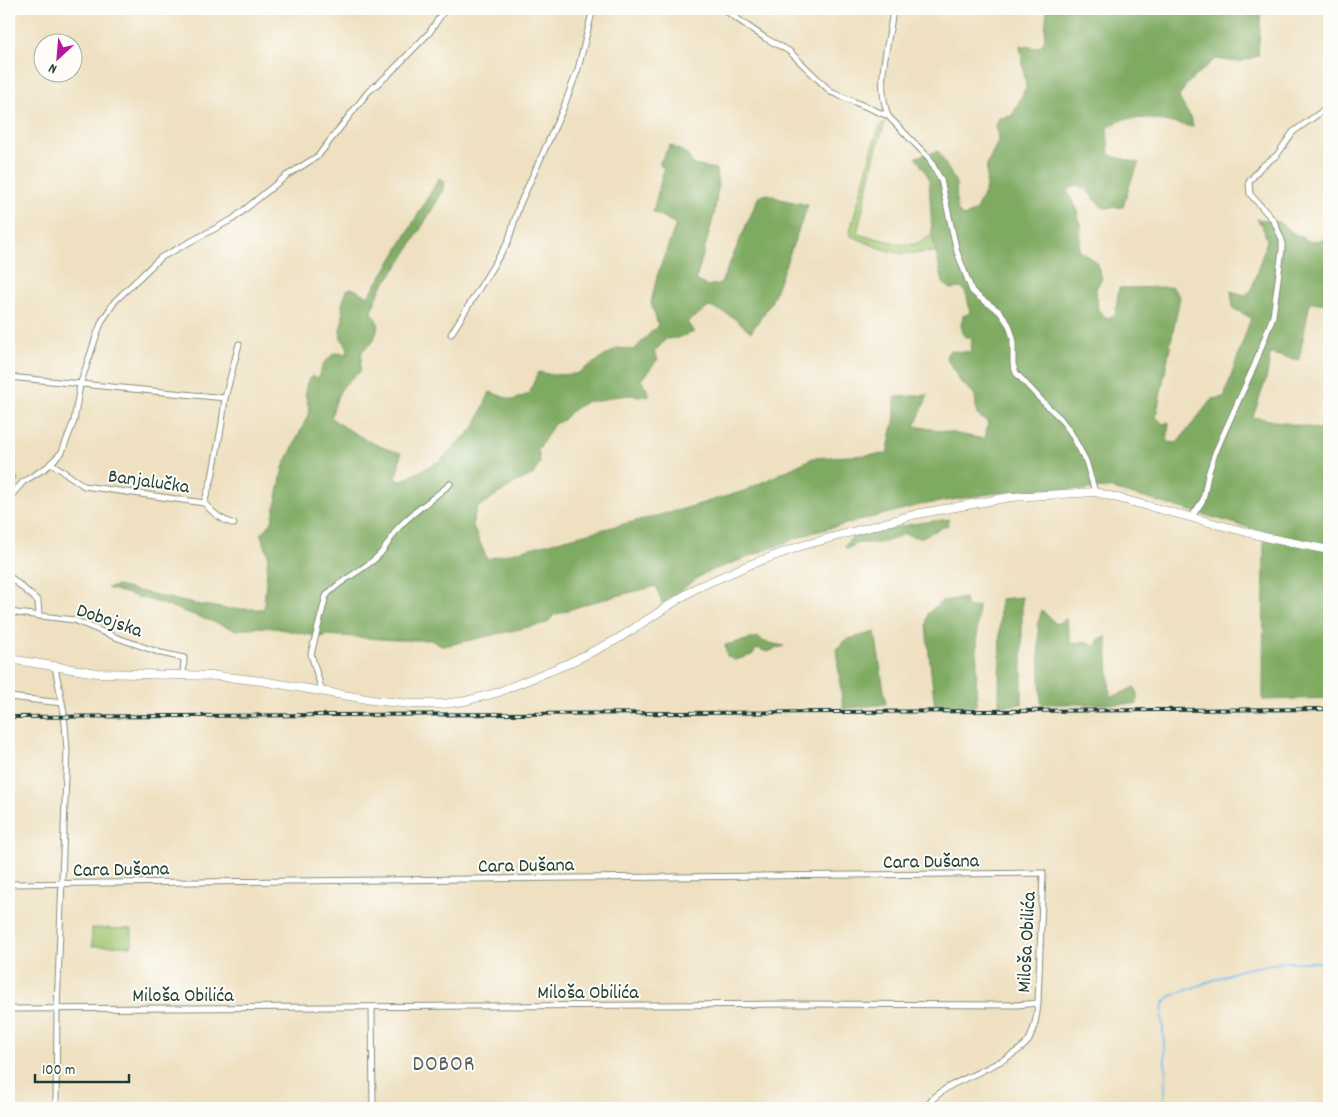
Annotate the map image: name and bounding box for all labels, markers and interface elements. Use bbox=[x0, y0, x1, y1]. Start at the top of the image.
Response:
north arrow bbox=[32, 32, 82, 82]
text: N bbox=[46, 57, 61, 78]
street label: Banjalučka bbox=[106, 463, 192, 503]
street label: Dobojska bbox=[72, 598, 146, 646]
street label: Cara Dušana bbox=[883, 848, 980, 878]
street label: Cara Dušana bbox=[478, 852, 575, 882]
street label: Cara Dušana bbox=[73, 856, 170, 886]
street label: Miloša Obilića bbox=[1011, 890, 1045, 993]
street label: Miloša Obilića bbox=[537, 980, 639, 1008]
street label: Miloša Obilića bbox=[132, 983, 234, 1011]
district label: DOBOR bbox=[413, 1050, 475, 1081]
scale bar bbox=[35, 1052, 129, 1084]
text: 100 m bbox=[42, 1060, 75, 1082]

